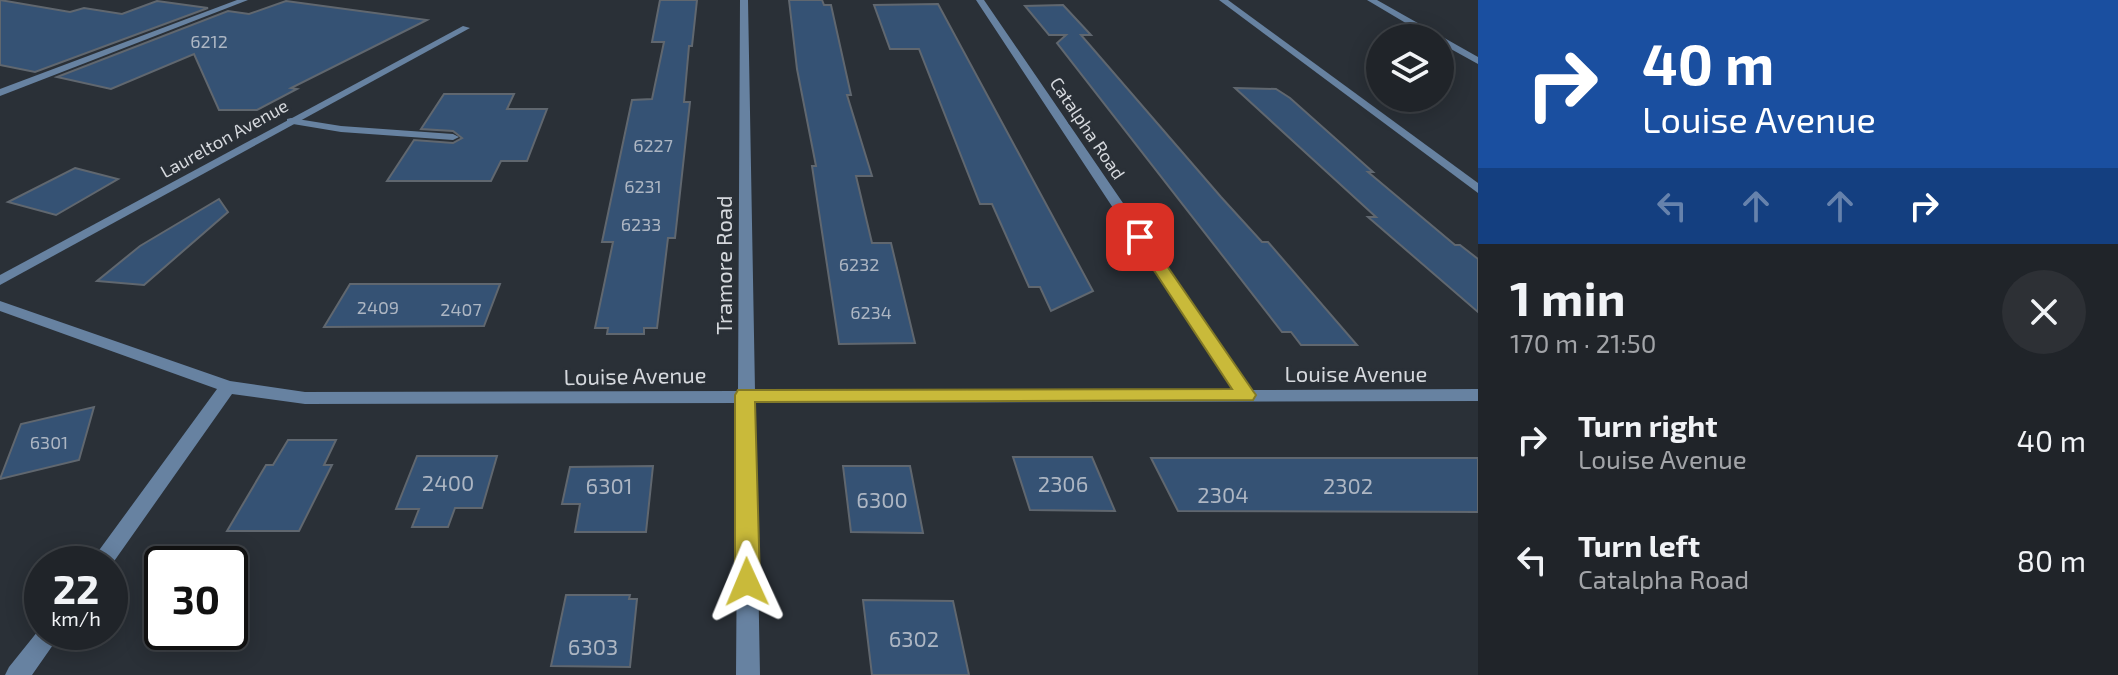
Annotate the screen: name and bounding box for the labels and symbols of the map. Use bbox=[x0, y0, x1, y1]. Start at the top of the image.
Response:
house number: 6212 bbox=[190, 30, 228, 52]
street label: Catalpha Road bbox=[1046, 73, 1130, 183]
street label: Laurelton Avenue bbox=[156, 94, 292, 182]
house number: 6227 bbox=[633, 134, 673, 156]
house number: 6231 bbox=[624, 175, 662, 197]
street label: Tramore Road bbox=[710, 195, 736, 335]
pin bbox=[1106, 203, 1174, 271]
house number: 6233 bbox=[621, 213, 661, 235]
house number: 6232 bbox=[839, 253, 879, 275]
house number: 2409 bbox=[357, 296, 399, 318]
house number: 2407 bbox=[440, 298, 482, 320]
house number: 6234 bbox=[850, 301, 892, 323]
street label: Louise Avenue bbox=[1285, 360, 1427, 386]
street label: Louise Avenue bbox=[563, 361, 707, 389]
house number: 6301 bbox=[30, 431, 68, 453]
house number: 2400 bbox=[422, 469, 474, 495]
house number: 2306 bbox=[1038, 470, 1088, 496]
house number: 6301 bbox=[586, 472, 632, 498]
house number: 2302 bbox=[1323, 472, 1373, 498]
house number: 2304 bbox=[1197, 481, 1249, 507]
house number: 6300 bbox=[856, 486, 908, 512]
position arrow bbox=[705, 540, 789, 624]
speed limit sign: 30 bbox=[144, 546, 248, 650]
house number: 6302 bbox=[889, 625, 939, 651]
house number: 6303 bbox=[568, 633, 618, 659]

